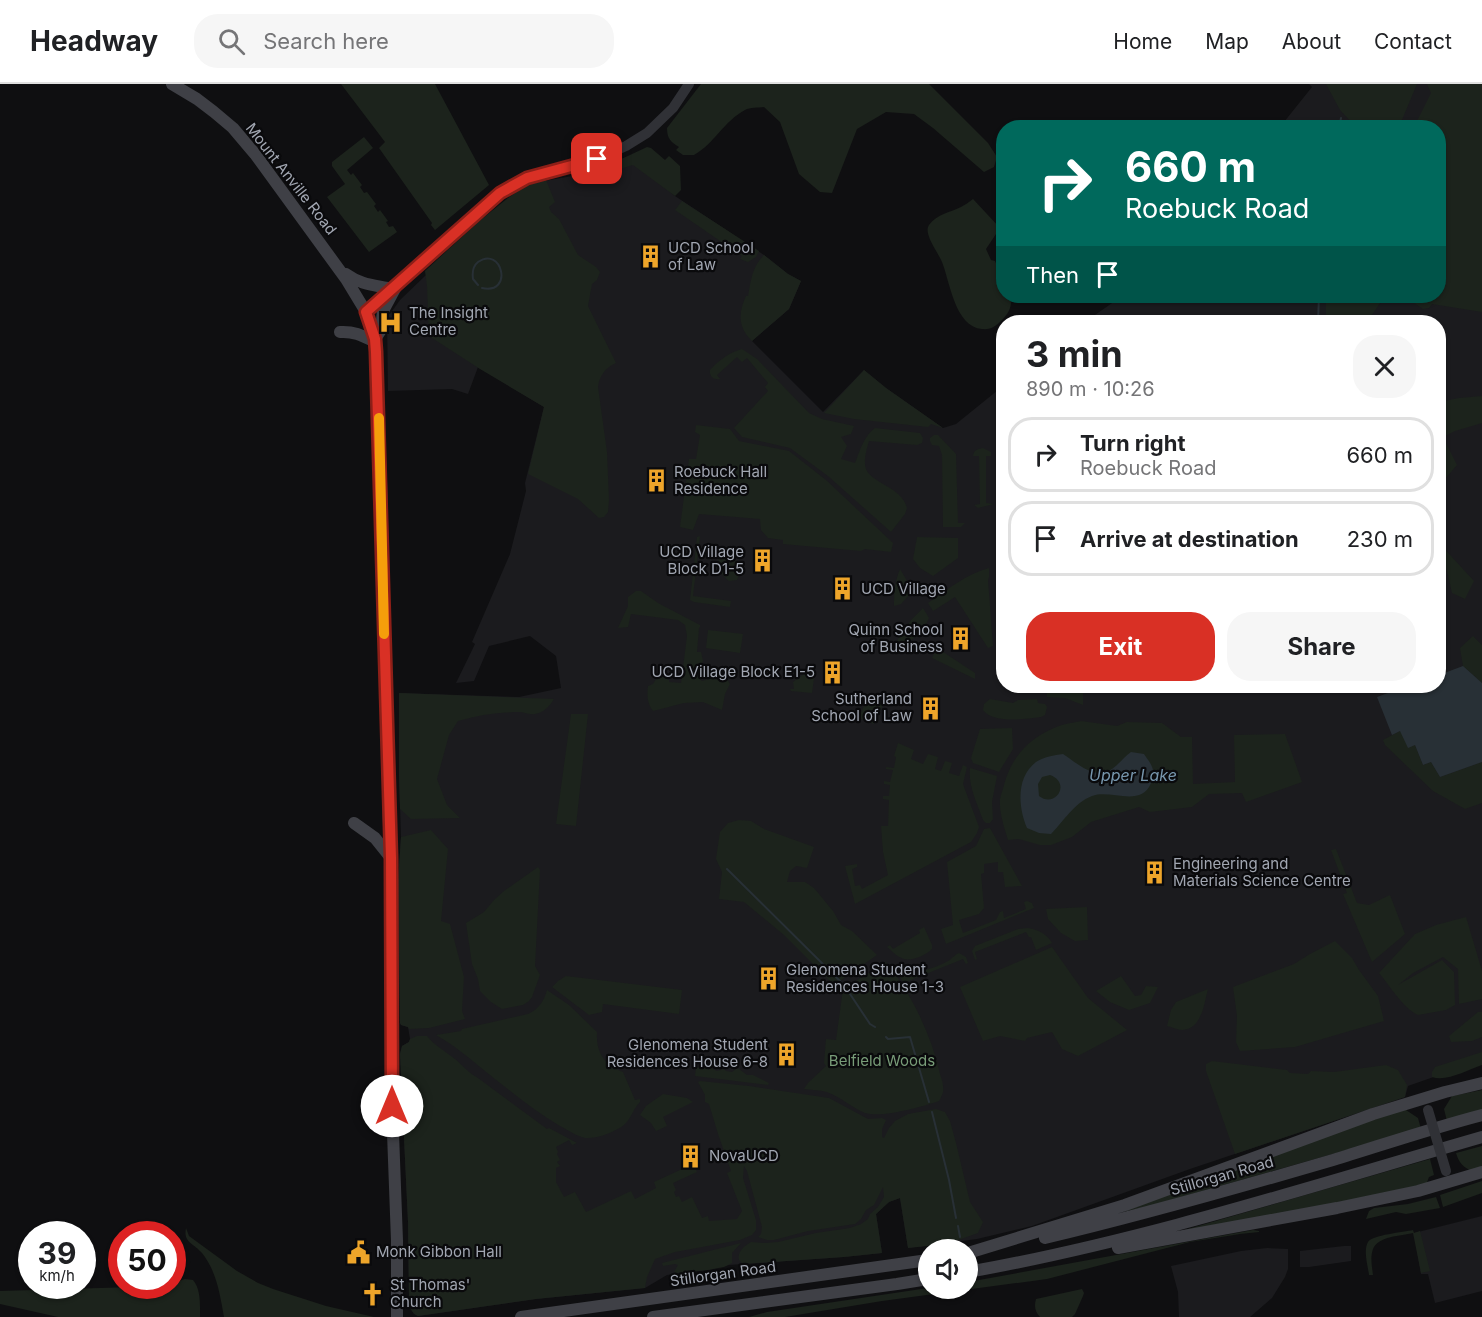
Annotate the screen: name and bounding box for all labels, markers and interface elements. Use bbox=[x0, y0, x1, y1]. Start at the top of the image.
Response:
search box bbox=[194, 14, 614, 68]
text: Headway bbox=[30, 24, 158, 58]
icon: search bbox=[215, 25, 248, 58]
text: Search here bbox=[263, 28, 389, 54]
text: Home bbox=[1113, 29, 1172, 54]
text: Map bbox=[1205, 29, 1249, 54]
text: About bbox=[1282, 29, 1341, 54]
text: Contact bbox=[1374, 29, 1452, 54]
street label: Mount Anville Road bbox=[242, 119, 341, 238]
pin bbox=[571, 133, 622, 184]
text: 660 m bbox=[1125, 141, 1256, 192]
icon: arrive bbox=[580, 142, 613, 175]
icon: right bbox=[1026, 144, 1104, 222]
text: Roebuck Road bbox=[1125, 192, 1309, 225]
place label: UCD School of Law bbox=[668, 238, 754, 274]
building icon: UCD School of Law bbox=[637, 244, 663, 270]
icon: arrive bbox=[1091, 258, 1124, 291]
text: Then bbox=[1026, 262, 1079, 288]
place label: The Insight Centre bbox=[409, 303, 488, 339]
hospital icon: The Insight Centre bbox=[378, 309, 404, 335]
text: 3 min bbox=[1026, 332, 1123, 376]
button: close bbox=[1353, 335, 1416, 398]
text: 890 m · 10:26 bbox=[1026, 377, 1155, 401]
text: Turn right bbox=[1080, 430, 1186, 456]
icon: right bbox=[1029, 438, 1062, 471]
text: 660 m bbox=[1346, 442, 1413, 468]
text: Roebuck Road bbox=[1080, 456, 1217, 480]
place label: Roebuck Hall Residence bbox=[674, 462, 767, 498]
building icon: Roebuck Hall Residence bbox=[643, 468, 669, 494]
icon: arrive bbox=[1029, 522, 1062, 555]
text: Arrive at destination bbox=[1080, 526, 1299, 552]
text: 230 m bbox=[1347, 526, 1413, 552]
place label: UCD Village Block D1-5 bbox=[659, 542, 744, 578]
building icon: UCD Village Block D1-5 bbox=[749, 548, 775, 574]
building icon: UCD Village bbox=[830, 576, 856, 602]
place label: UCD Village bbox=[861, 579, 946, 598]
button: Exit bbox=[1026, 612, 1215, 681]
button: Share bbox=[1227, 612, 1416, 681]
place label: Quinn School of Business bbox=[848, 620, 943, 656]
building icon: Quinn School of Business bbox=[948, 626, 974, 652]
building icon: UCD Village Block E1-5 bbox=[820, 659, 846, 685]
place label: UCD Village Block E1-5 bbox=[651, 662, 815, 681]
place label: Sutherland School of Law bbox=[811, 689, 912, 725]
building icon: Sutherland School of Law bbox=[917, 695, 943, 721]
water label: Upper Lake bbox=[1089, 765, 1177, 785]
place label: Engineering and Materials Science Centre bbox=[1173, 854, 1351, 890]
building icon: Engineering and Materials Science Centre bbox=[1142, 860, 1168, 886]
place label: Glenomena Student Residences House 1-3 bbox=[786, 960, 944, 996]
building icon: Glenomena Student Residences House 1-3 bbox=[755, 966, 781, 992]
place label: Glenomena Student Residences House 6-8 bbox=[607, 1035, 768, 1071]
building icon: Glenomena Student Residences House 6-8 bbox=[773, 1041, 799, 1067]
park label: Belfield Woods bbox=[829, 1051, 935, 1070]
position arrow bbox=[360, 1074, 424, 1138]
building icon: NovaUCD bbox=[678, 1143, 704, 1169]
place label: NovaUCD bbox=[709, 1146, 779, 1165]
street label: Stillorgan Road bbox=[1168, 1152, 1276, 1199]
speed limit sign: 50 bbox=[108, 1221, 186, 1299]
text: 39 bbox=[38, 1235, 76, 1271]
public building icon: Monk Gibbon Hall bbox=[345, 1239, 371, 1265]
map controls bbox=[918, 1239, 978, 1299]
button: sound bbox=[918, 1239, 978, 1299]
place label: Monk Gibbon Hall bbox=[376, 1242, 502, 1261]
street label: Stillorgan Road bbox=[669, 1257, 777, 1290]
text: km/h bbox=[39, 1266, 75, 1285]
place label: St Thomas' Church bbox=[390, 1275, 470, 1311]
church icon: St Thomas' Church bbox=[359, 1281, 385, 1307]

